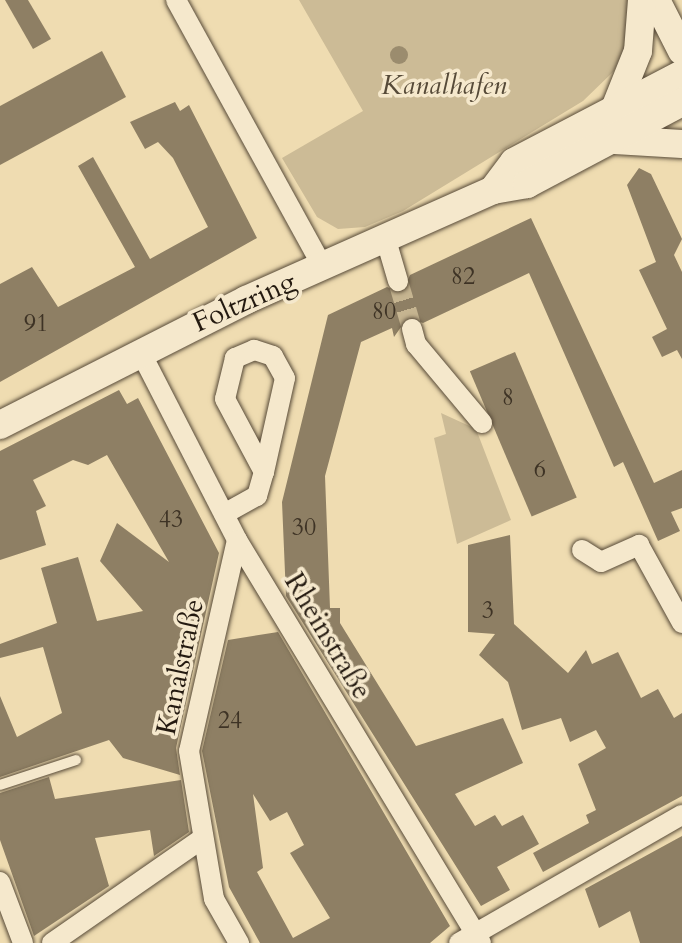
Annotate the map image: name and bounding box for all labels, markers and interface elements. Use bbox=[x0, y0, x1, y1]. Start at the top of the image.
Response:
park label: Kanalhafen bbox=[381, 68, 507, 102]
house number: 82 bbox=[451, 263, 475, 291]
street label: Foltzring bbox=[187, 264, 301, 340]
house number: 80 bbox=[372, 298, 396, 326]
house number: 91 bbox=[24, 310, 48, 338]
house number: 8 bbox=[502, 384, 514, 412]
house number: 6 bbox=[534, 456, 546, 484]
house number: 43 bbox=[159, 506, 183, 534]
house number: 30 bbox=[292, 514, 316, 542]
street label: Rheinstraße bbox=[277, 567, 379, 705]
street label: Kanalstraße bbox=[149, 596, 211, 738]
house number: 3 bbox=[482, 597, 494, 625]
house number: 24 bbox=[218, 707, 242, 735]

